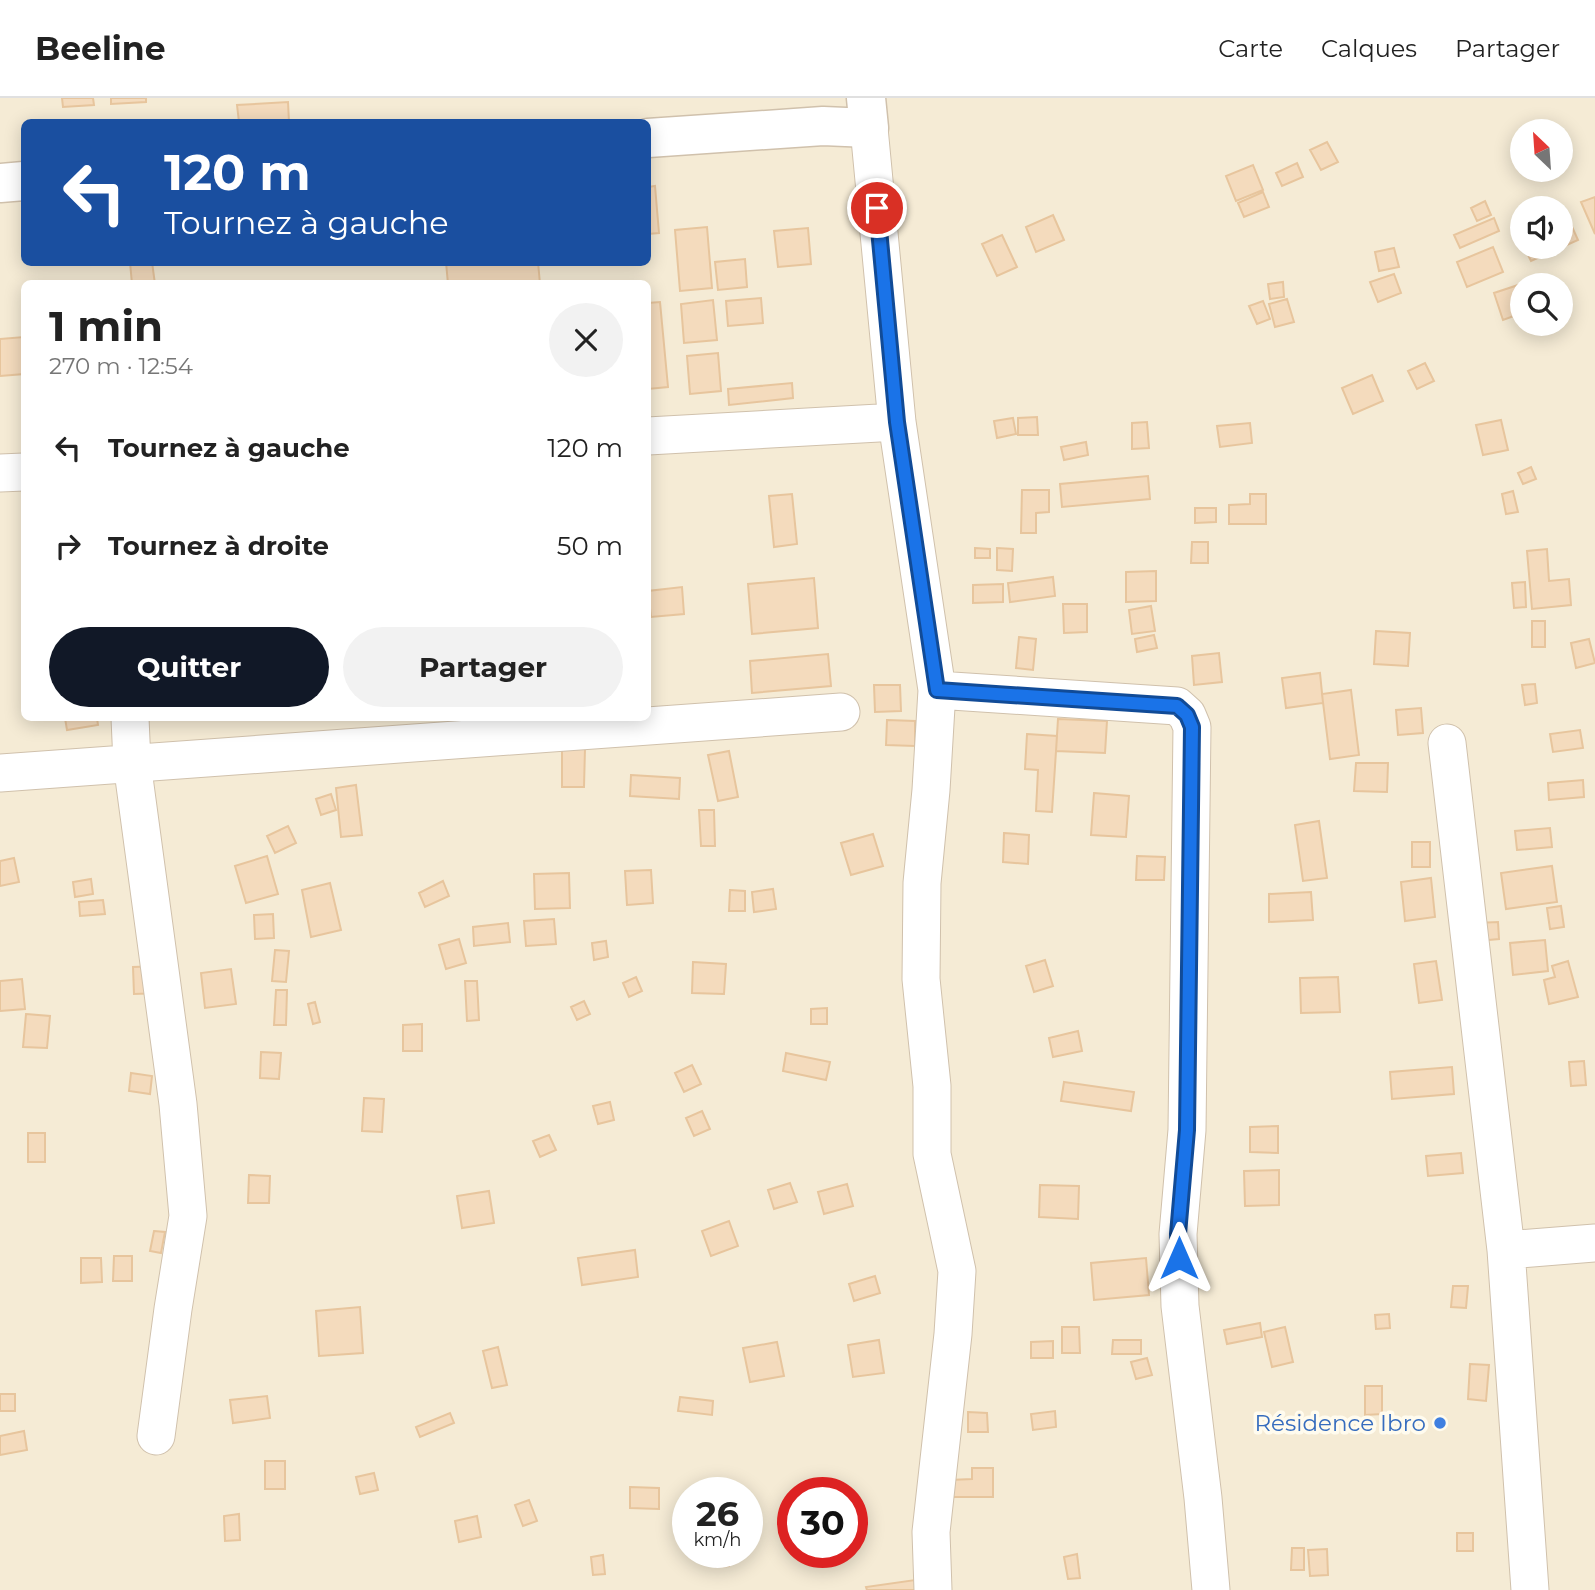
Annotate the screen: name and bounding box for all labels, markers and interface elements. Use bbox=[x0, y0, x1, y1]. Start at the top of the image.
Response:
text: Beeline bbox=[35, 28, 166, 68]
text: Carte bbox=[1218, 34, 1283, 63]
text: Calques bbox=[1321, 34, 1417, 63]
text: Partager bbox=[1455, 34, 1560, 63]
north arrow bbox=[1510, 119, 1573, 182]
map controls bbox=[1510, 119, 1573, 336]
text: 120 m bbox=[164, 143, 311, 202]
icon: left bbox=[49, 147, 140, 238]
pin bbox=[847, 178, 907, 238]
icon: arrive bbox=[858, 189, 896, 227]
button: sound bbox=[1510, 196, 1573, 259]
text: Tournez à gauche bbox=[164, 203, 449, 242]
button: search bbox=[1510, 273, 1573, 336]
text: 1 min bbox=[49, 300, 163, 352]
button: close bbox=[549, 303, 623, 377]
text: 270 m · 12:54 bbox=[49, 352, 193, 380]
icon: left bbox=[49, 429, 87, 467]
text: Tournez à gauche bbox=[108, 432, 350, 464]
text: 120 m bbox=[547, 432, 623, 464]
icon: right bbox=[49, 527, 87, 565]
text: Tournez à droite bbox=[108, 530, 329, 562]
text: 50 m bbox=[557, 530, 623, 562]
button: Quitter bbox=[49, 627, 329, 707]
button: Partager bbox=[343, 627, 623, 707]
position arrow bbox=[1142, 1221, 1216, 1295]
place label: Résidence Ibro bbox=[1254, 1409, 1426, 1437]
marker: Résidence Ibro bbox=[1432, 1415, 1448, 1431]
speed limit sign: 30 bbox=[777, 1477, 868, 1568]
text: 26 bbox=[696, 1492, 739, 1535]
text: km/h bbox=[693, 1529, 742, 1551]

